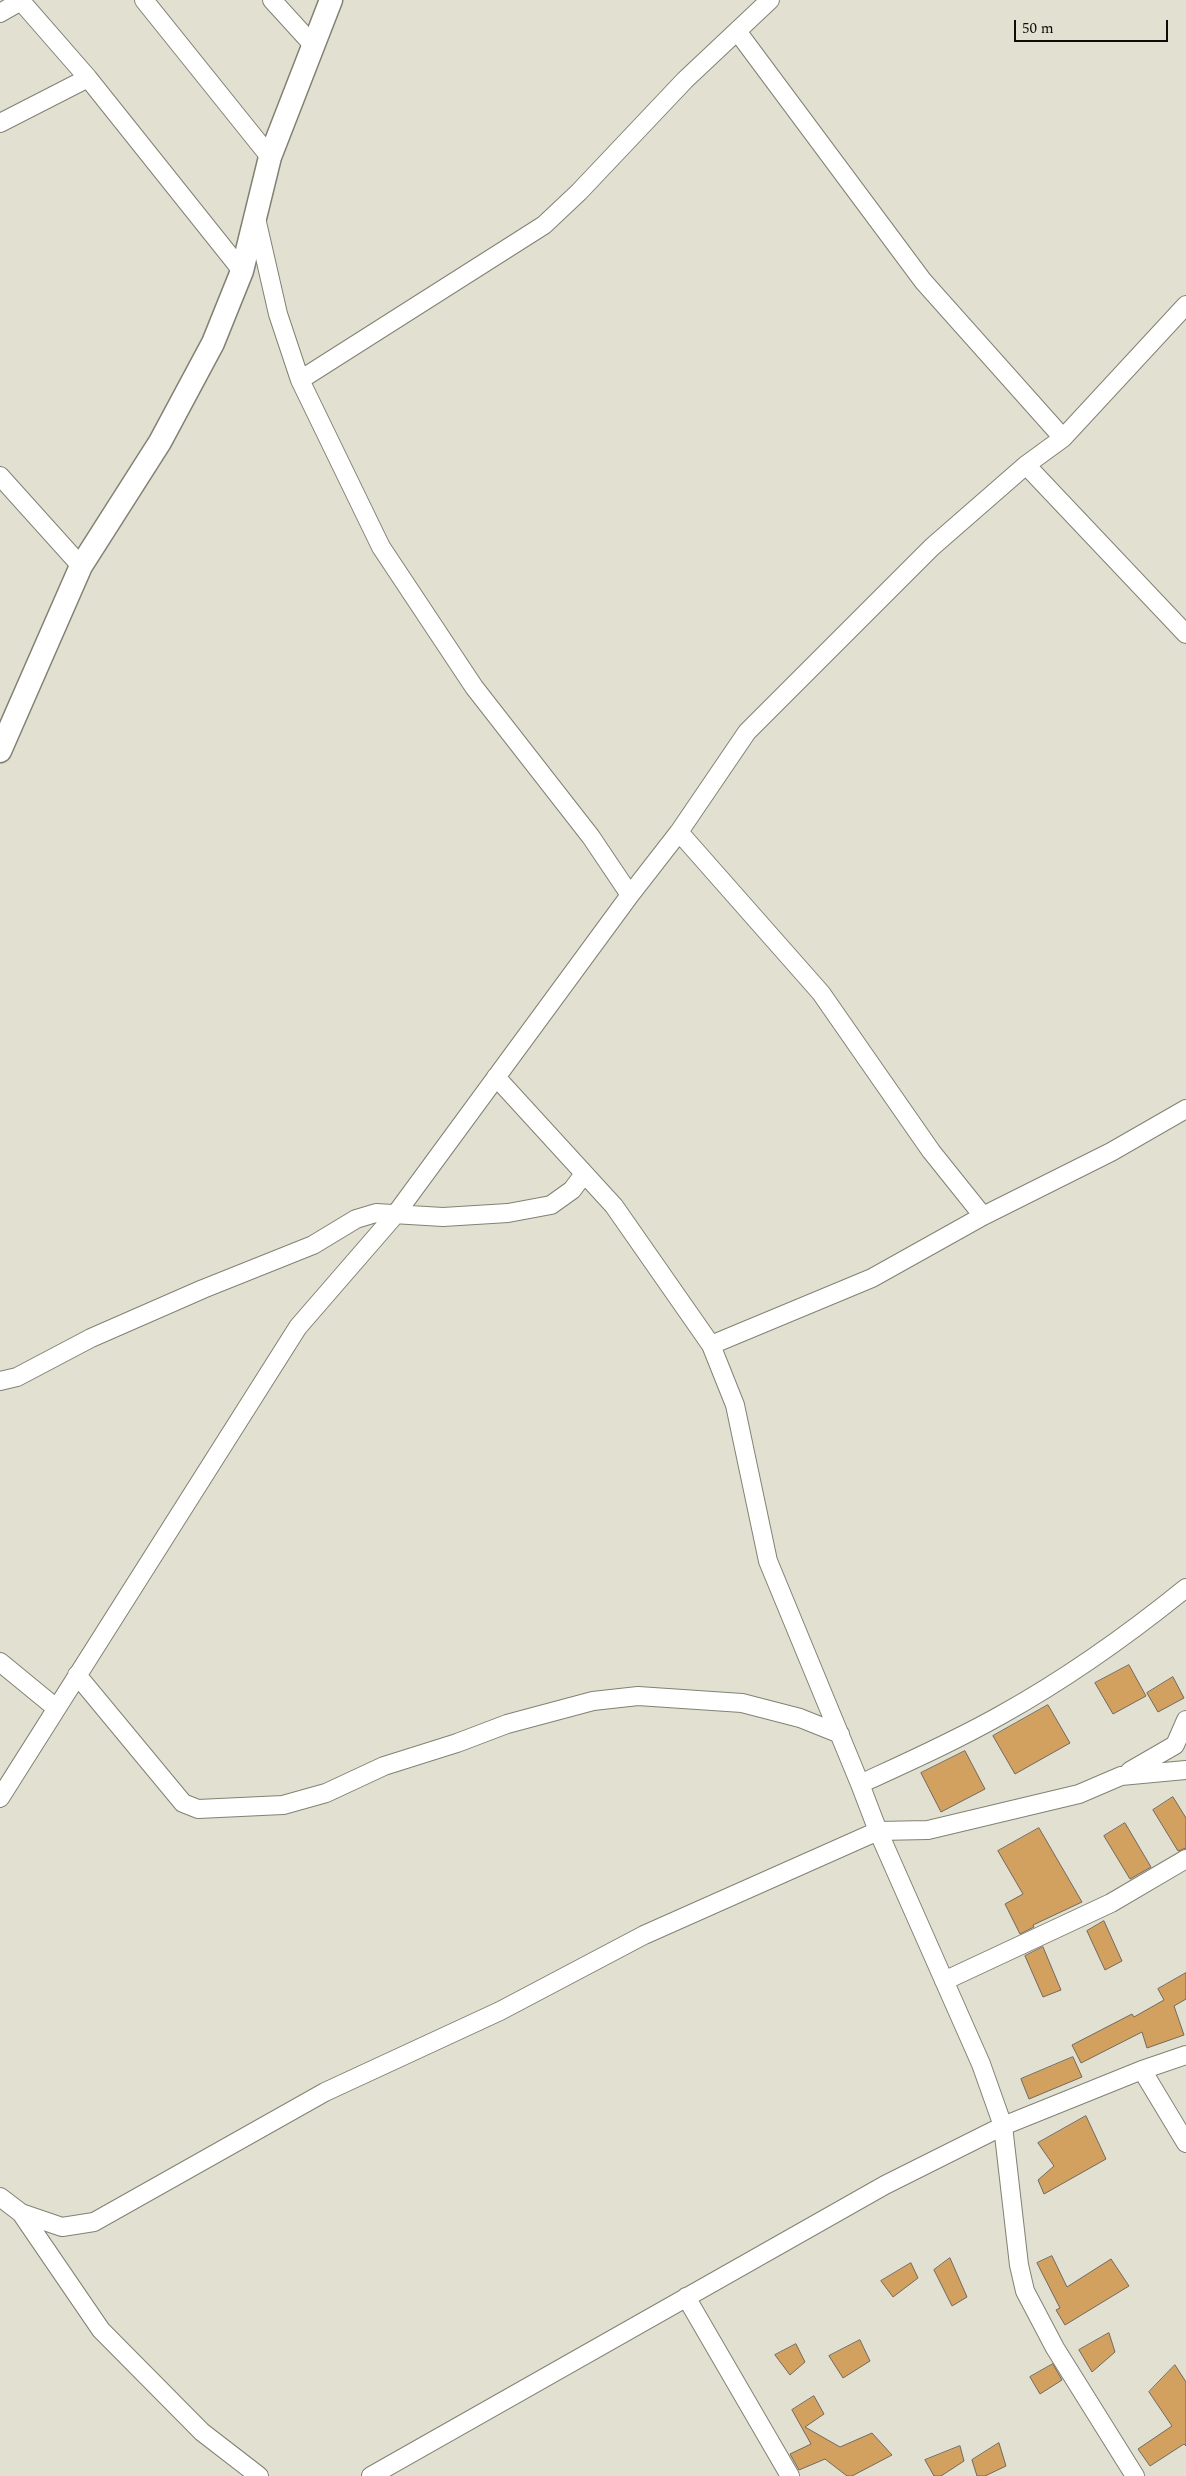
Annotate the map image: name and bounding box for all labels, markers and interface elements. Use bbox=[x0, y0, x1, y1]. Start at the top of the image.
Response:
scale bar bbox=[1016, 10, 1170, 42]
text: 50 m bbox=[1022, 17, 1054, 40]

